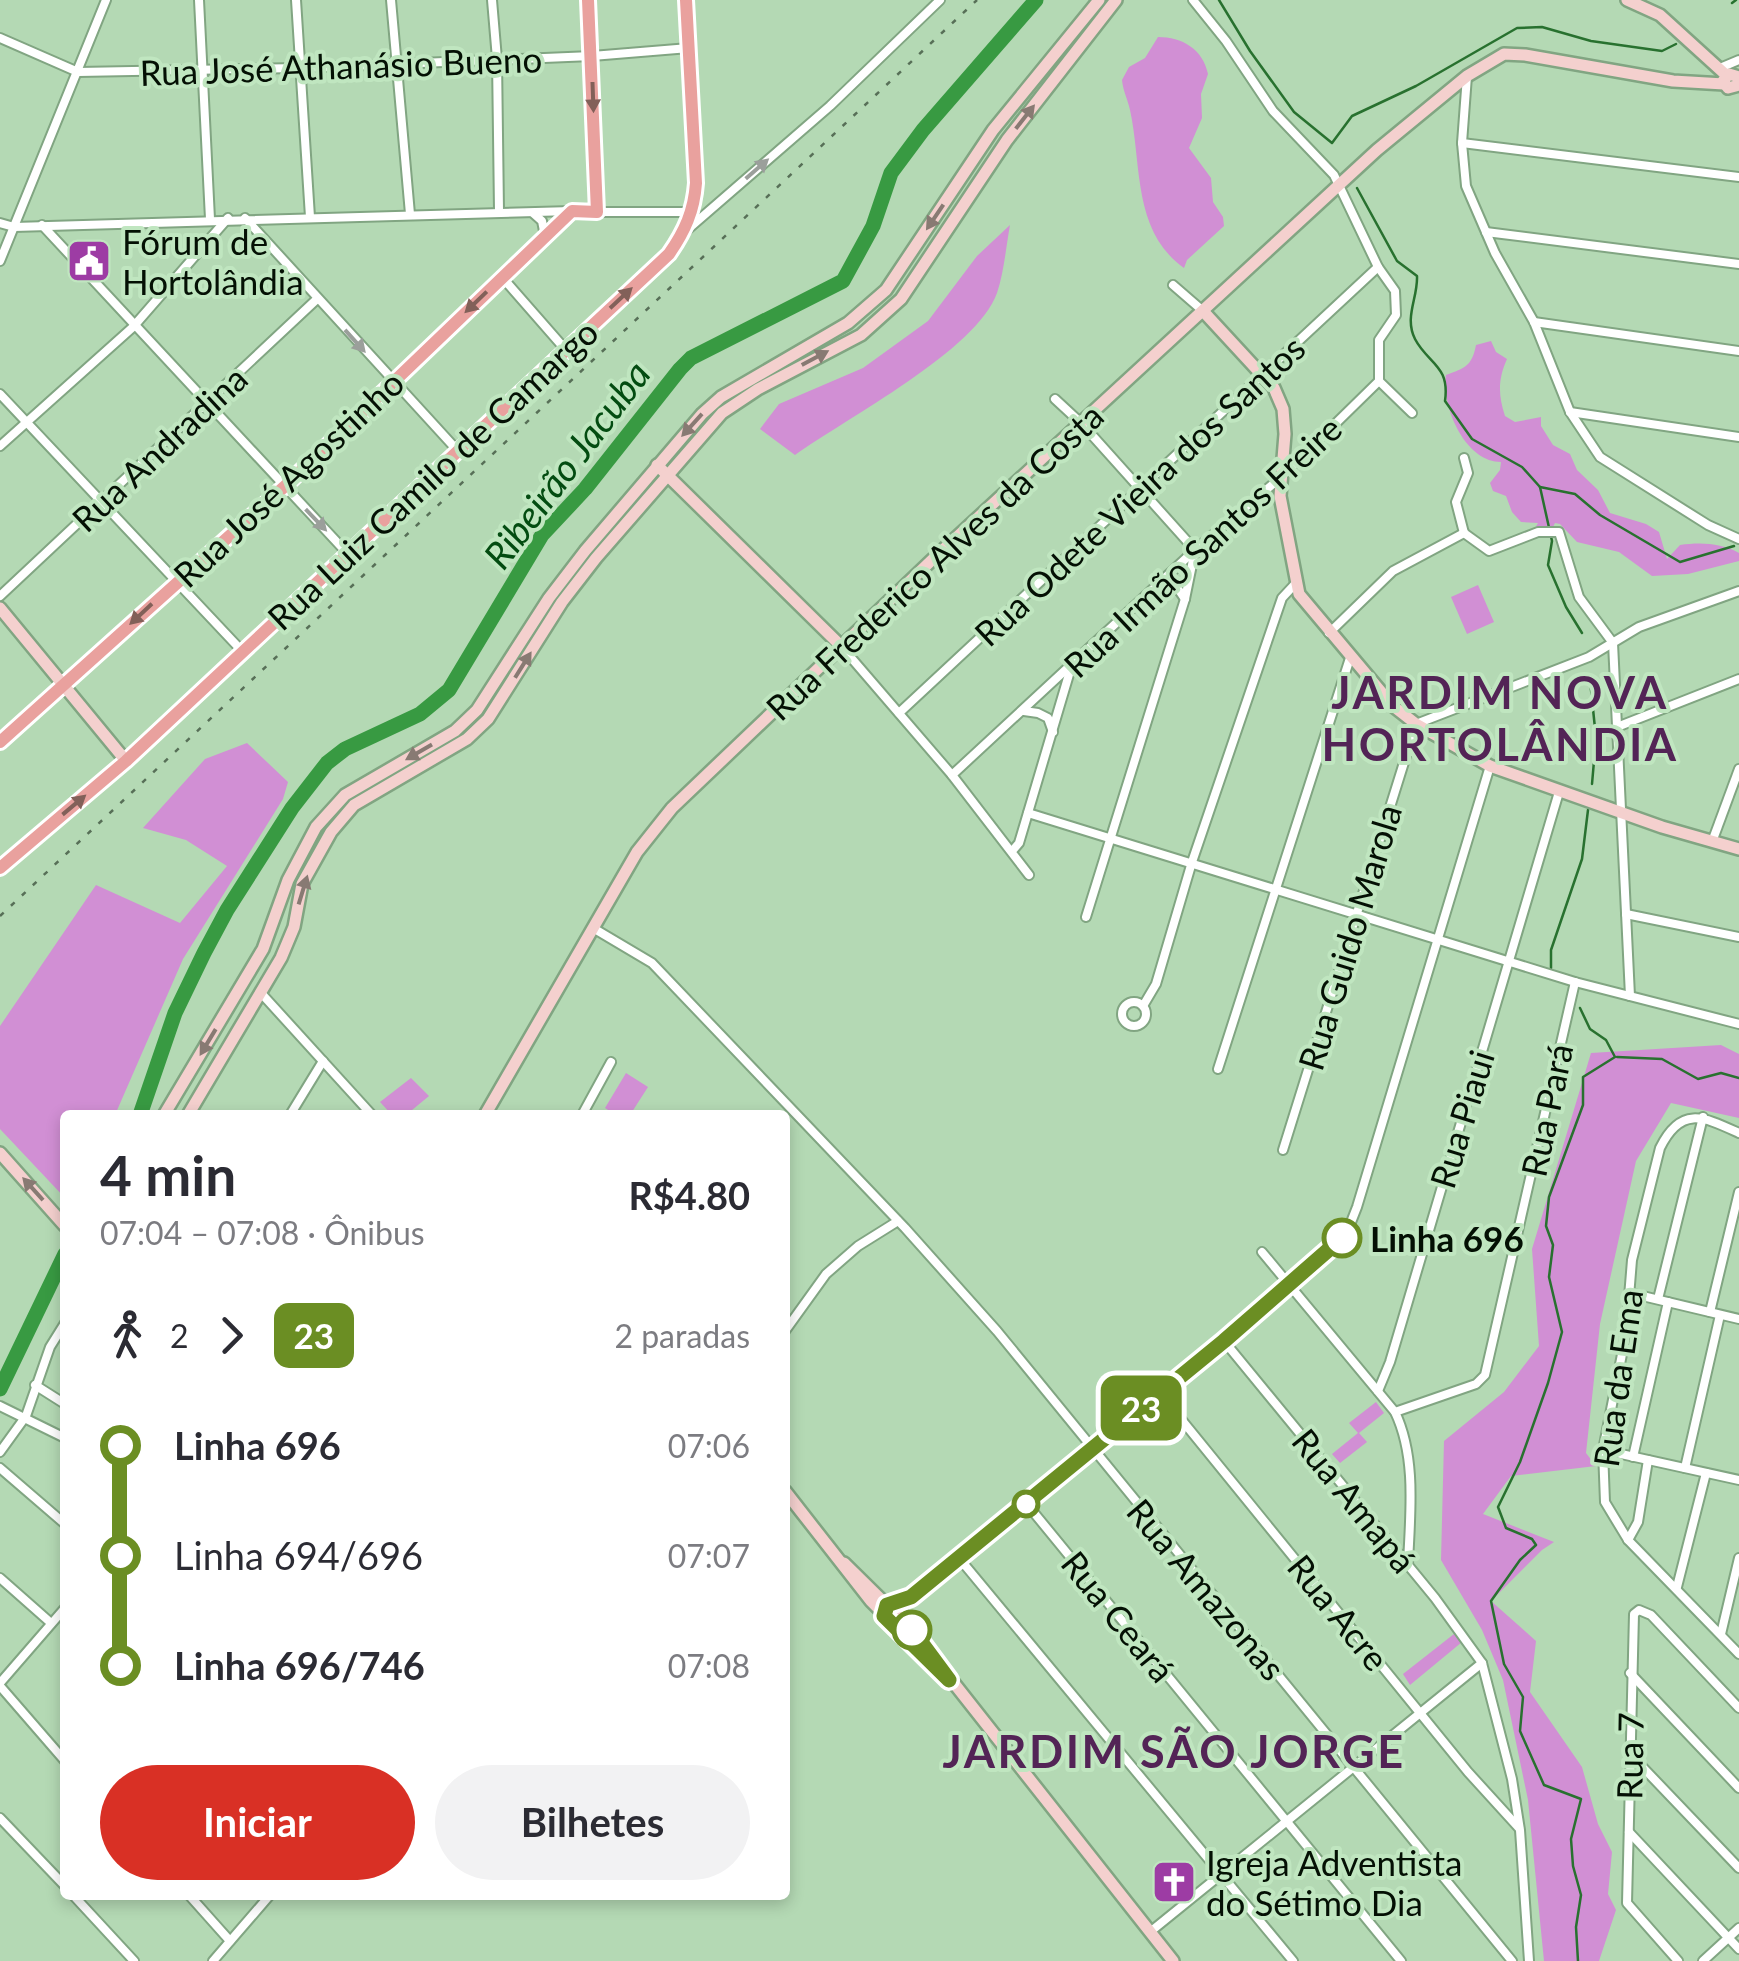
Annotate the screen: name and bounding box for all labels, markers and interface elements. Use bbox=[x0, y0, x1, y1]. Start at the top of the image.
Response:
street label: Rua José Athanásio Bueno bbox=[139, 37, 543, 93]
one-way arrow bbox=[585, 82, 601, 114]
one-way arrow bbox=[1014, 104, 1034, 130]
one-way arrow bbox=[744, 159, 769, 181]
one-way arrow bbox=[926, 204, 944, 231]
place label: Fórum de Hortolândia bbox=[122, 220, 304, 302]
public building icon: Fórum de Hortolândia bbox=[66, 238, 112, 284]
one-way arrow bbox=[608, 287, 632, 310]
one-way arrow bbox=[464, 290, 488, 313]
street label: Rua Luiz Camilo de Camargo bbox=[258, 310, 606, 638]
street label: Rua Odete Vieira dos Santos bbox=[965, 326, 1313, 654]
one-way arrow bbox=[343, 329, 366, 353]
one-way arrow bbox=[801, 350, 830, 367]
water label: Ribeirão Jacuba bbox=[473, 351, 659, 577]
street label: Rua Andradina bbox=[63, 356, 255, 540]
street label: Rua José Agostinho bbox=[164, 361, 412, 595]
street label: Rua Frederico Alves da Costa bbox=[757, 394, 1111, 728]
street label: Rua Irmão Santos Freire bbox=[1055, 407, 1349, 685]
one-way arrow bbox=[682, 412, 704, 437]
one-way arrow bbox=[304, 508, 327, 532]
one-way arrow bbox=[129, 602, 153, 625]
one-way arrow bbox=[513, 651, 531, 678]
district label: JARDIM NOVA HORTOLÂNDIA bbox=[1321, 665, 1679, 771]
one-way arrow bbox=[405, 743, 433, 760]
one-way arrow bbox=[62, 795, 87, 816]
street label: Rua Guido Marola bbox=[1289, 799, 1409, 1075]
one-way arrow bbox=[296, 875, 311, 905]
one-way arrow bbox=[199, 1028, 217, 1056]
street label: Rua Pará bbox=[1511, 1040, 1581, 1180]
street label: Rua Piaui bbox=[1420, 1045, 1502, 1193]
text: 4 min bbox=[100, 1142, 236, 1208]
text: R$4.80 bbox=[628, 1172, 750, 1218]
one-way arrow bbox=[22, 1177, 44, 1202]
text: 07:04 – 07:08 · Ônibus bbox=[100, 1213, 425, 1252]
place label: Linha 696 bbox=[1370, 1217, 1524, 1259]
marker: Linha 696 bbox=[1323, 1219, 1361, 1257]
street label: Rua da Ema bbox=[1584, 1286, 1650, 1470]
icon: walk bbox=[100, 1308, 155, 1363]
icon: forward bbox=[204, 1308, 259, 1363]
text: 23 bbox=[294, 1314, 334, 1356]
text: 2 bbox=[170, 1316, 189, 1355]
text: 2 paradas bbox=[614, 1316, 750, 1355]
line badge: 23 bbox=[1096, 1376, 1186, 1440]
text: 23 bbox=[1121, 1387, 1161, 1429]
street label: Rua Amapá bbox=[1284, 1420, 1426, 1580]
text: Linha 696 bbox=[174, 1422, 341, 1468]
text: 07:06 bbox=[668, 1426, 750, 1465]
street label: Rua Amazonas bbox=[1119, 1490, 1295, 1688]
unlabelled marker bbox=[1013, 1491, 1039, 1517]
text: Linha 694/696 bbox=[174, 1532, 423, 1578]
text: 07:07 bbox=[668, 1536, 750, 1575]
street label: Rua Ceará bbox=[1054, 1542, 1184, 1690]
street label: Rua Acre bbox=[1280, 1546, 1398, 1678]
unlabelled marker bbox=[893, 1611, 931, 1649]
text: Linha 696/746 bbox=[174, 1642, 425, 1688]
text: 07:08 bbox=[668, 1646, 750, 1685]
street label: Rua 7 bbox=[1607, 1712, 1651, 1800]
district label: JARDIM SÃO JORGE bbox=[942, 1724, 1406, 1778]
button: Iniciar bbox=[100, 1765, 415, 1880]
button: Bilhetes bbox=[435, 1765, 750, 1880]
place label: Igreja Adventista do Sétimo Dia bbox=[1206, 1841, 1462, 1923]
church icon: Igreja Adventista do Sétimo Dia bbox=[1151, 1859, 1197, 1905]

